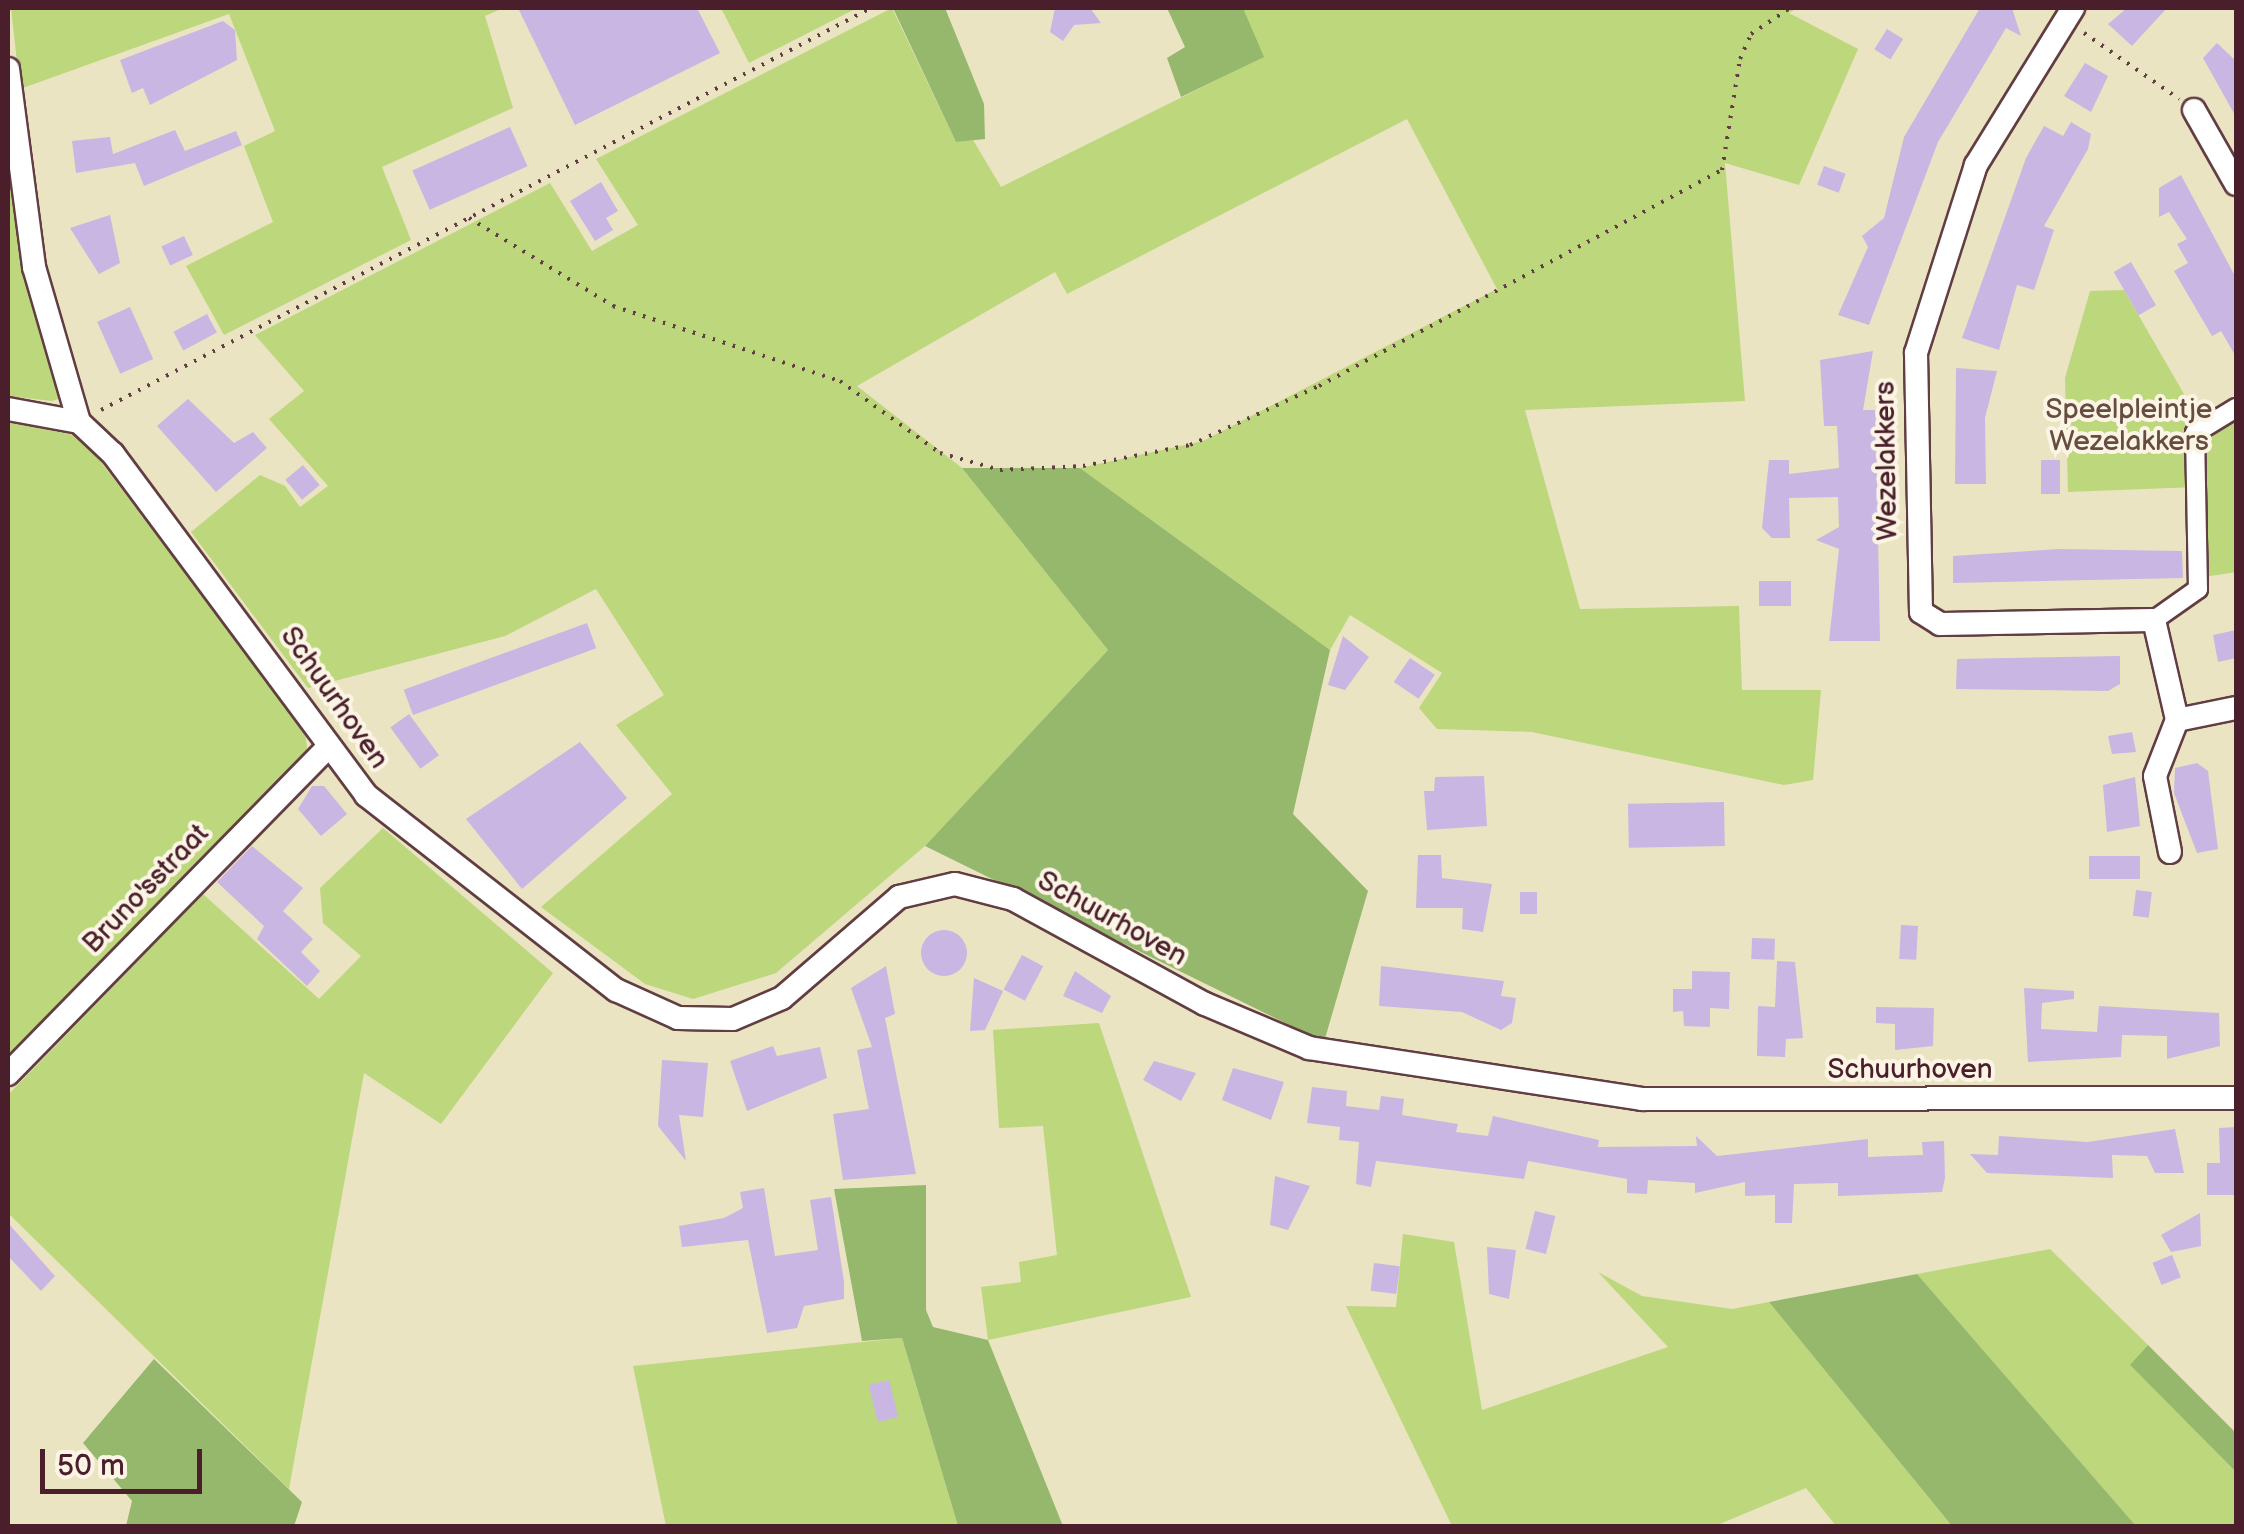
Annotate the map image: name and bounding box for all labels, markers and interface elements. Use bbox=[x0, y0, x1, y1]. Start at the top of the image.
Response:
street label: Wezelakkers bbox=[1869, 381, 1905, 541]
park label: Speelpleintje Wezelakkers bbox=[2046, 393, 2212, 459]
street label: Schuurhoven bbox=[273, 621, 395, 775]
street label: Bruno'sstraat bbox=[76, 817, 216, 961]
street label: Schuurhoven bbox=[1032, 864, 1192, 974]
street label: Schuurhoven bbox=[1827, 1053, 1993, 1087]
scale bar bbox=[45, 1429, 208, 1491]
text: 50 m bbox=[57, 1448, 125, 1484]

